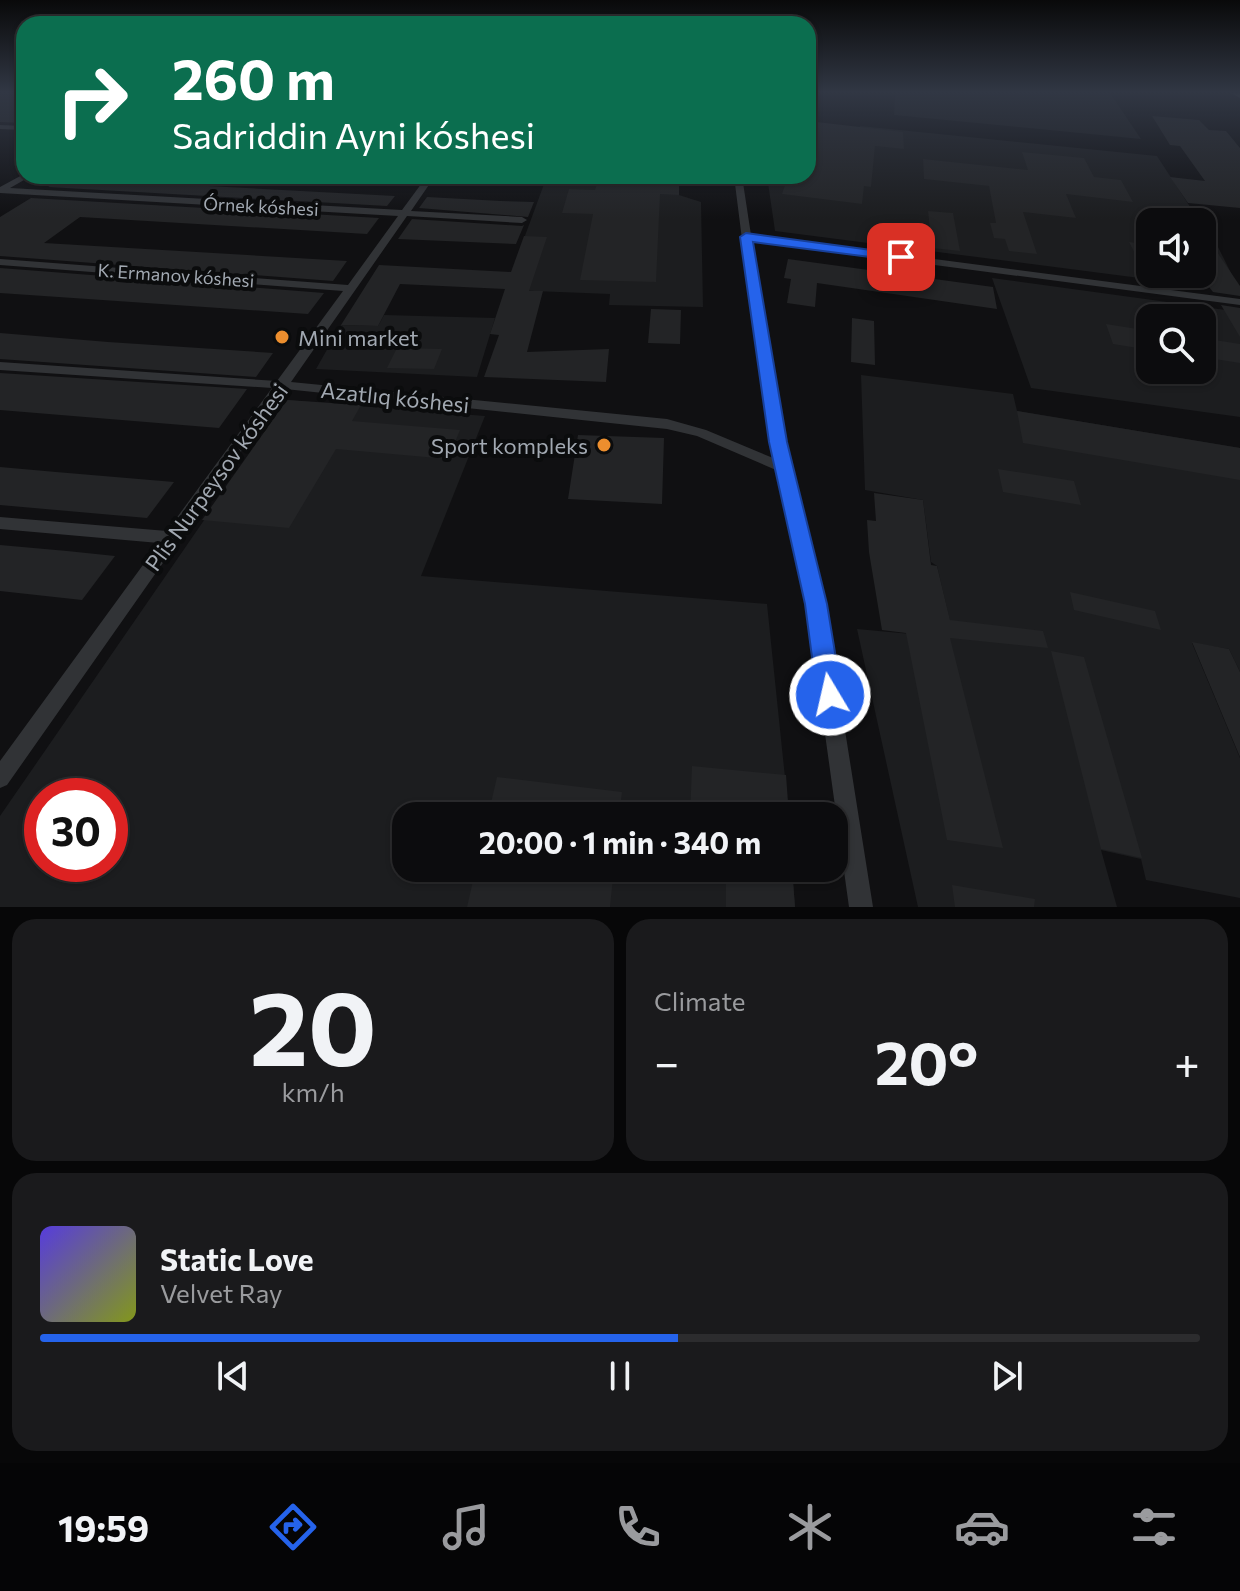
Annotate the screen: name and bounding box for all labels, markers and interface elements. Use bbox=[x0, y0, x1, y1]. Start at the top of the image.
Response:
text: 260 m bbox=[172, 43, 335, 112]
icon: right bbox=[40, 48, 144, 152]
text: Sadriddin Ayni kóshesi bbox=[172, 112, 535, 156]
street label: Órnek kóshesi bbox=[203, 192, 319, 220]
map controls bbox=[1136, 208, 1216, 384]
button: sound bbox=[1136, 208, 1216, 288]
pin bbox=[867, 223, 935, 291]
icon: arrive bbox=[879, 235, 923, 279]
street label: K. Ermanov kóshesi bbox=[97, 259, 255, 291]
button: search bbox=[1136, 304, 1216, 384]
place label: Mini market bbox=[298, 324, 419, 351]
marker: Mini market bbox=[273, 328, 291, 346]
street label: Azatlıq kóshesi bbox=[319, 376, 471, 418]
street label: Plis Nurpeysov kóshesi bbox=[139, 378, 293, 576]
place label: Sport kompleks bbox=[431, 432, 588, 459]
marker: Sport kompleks bbox=[595, 436, 613, 454]
position arrow bbox=[788, 653, 872, 737]
speed limit sign: 30 bbox=[24, 778, 128, 882]
text: 20:00 · 1 min · 340 m bbox=[479, 823, 761, 860]
text: 20 bbox=[249, 960, 377, 1087]
text: Climate bbox=[654, 985, 746, 1016]
text: 20° bbox=[875, 1024, 978, 1097]
text: − bbox=[654, 1034, 679, 1088]
text: + bbox=[1174, 1034, 1200, 1088]
text: km/h bbox=[281, 1076, 345, 1107]
text: Static Love bbox=[160, 1240, 314, 1277]
text: Velvet Ray bbox=[160, 1277, 283, 1308]
icon: previous bbox=[211, 1354, 255, 1398]
icon: pause bbox=[598, 1354, 642, 1398]
icon: next bbox=[985, 1354, 1029, 1398]
icon: directions bbox=[265, 1499, 321, 1555]
icon: music bbox=[438, 1499, 494, 1555]
icon: phone bbox=[610, 1499, 666, 1555]
icon: climate bbox=[782, 1499, 838, 1555]
icon: car bbox=[954, 1499, 1010, 1555]
icon: filters bbox=[1126, 1499, 1182, 1555]
text: 19:59 bbox=[58, 1505, 149, 1549]

